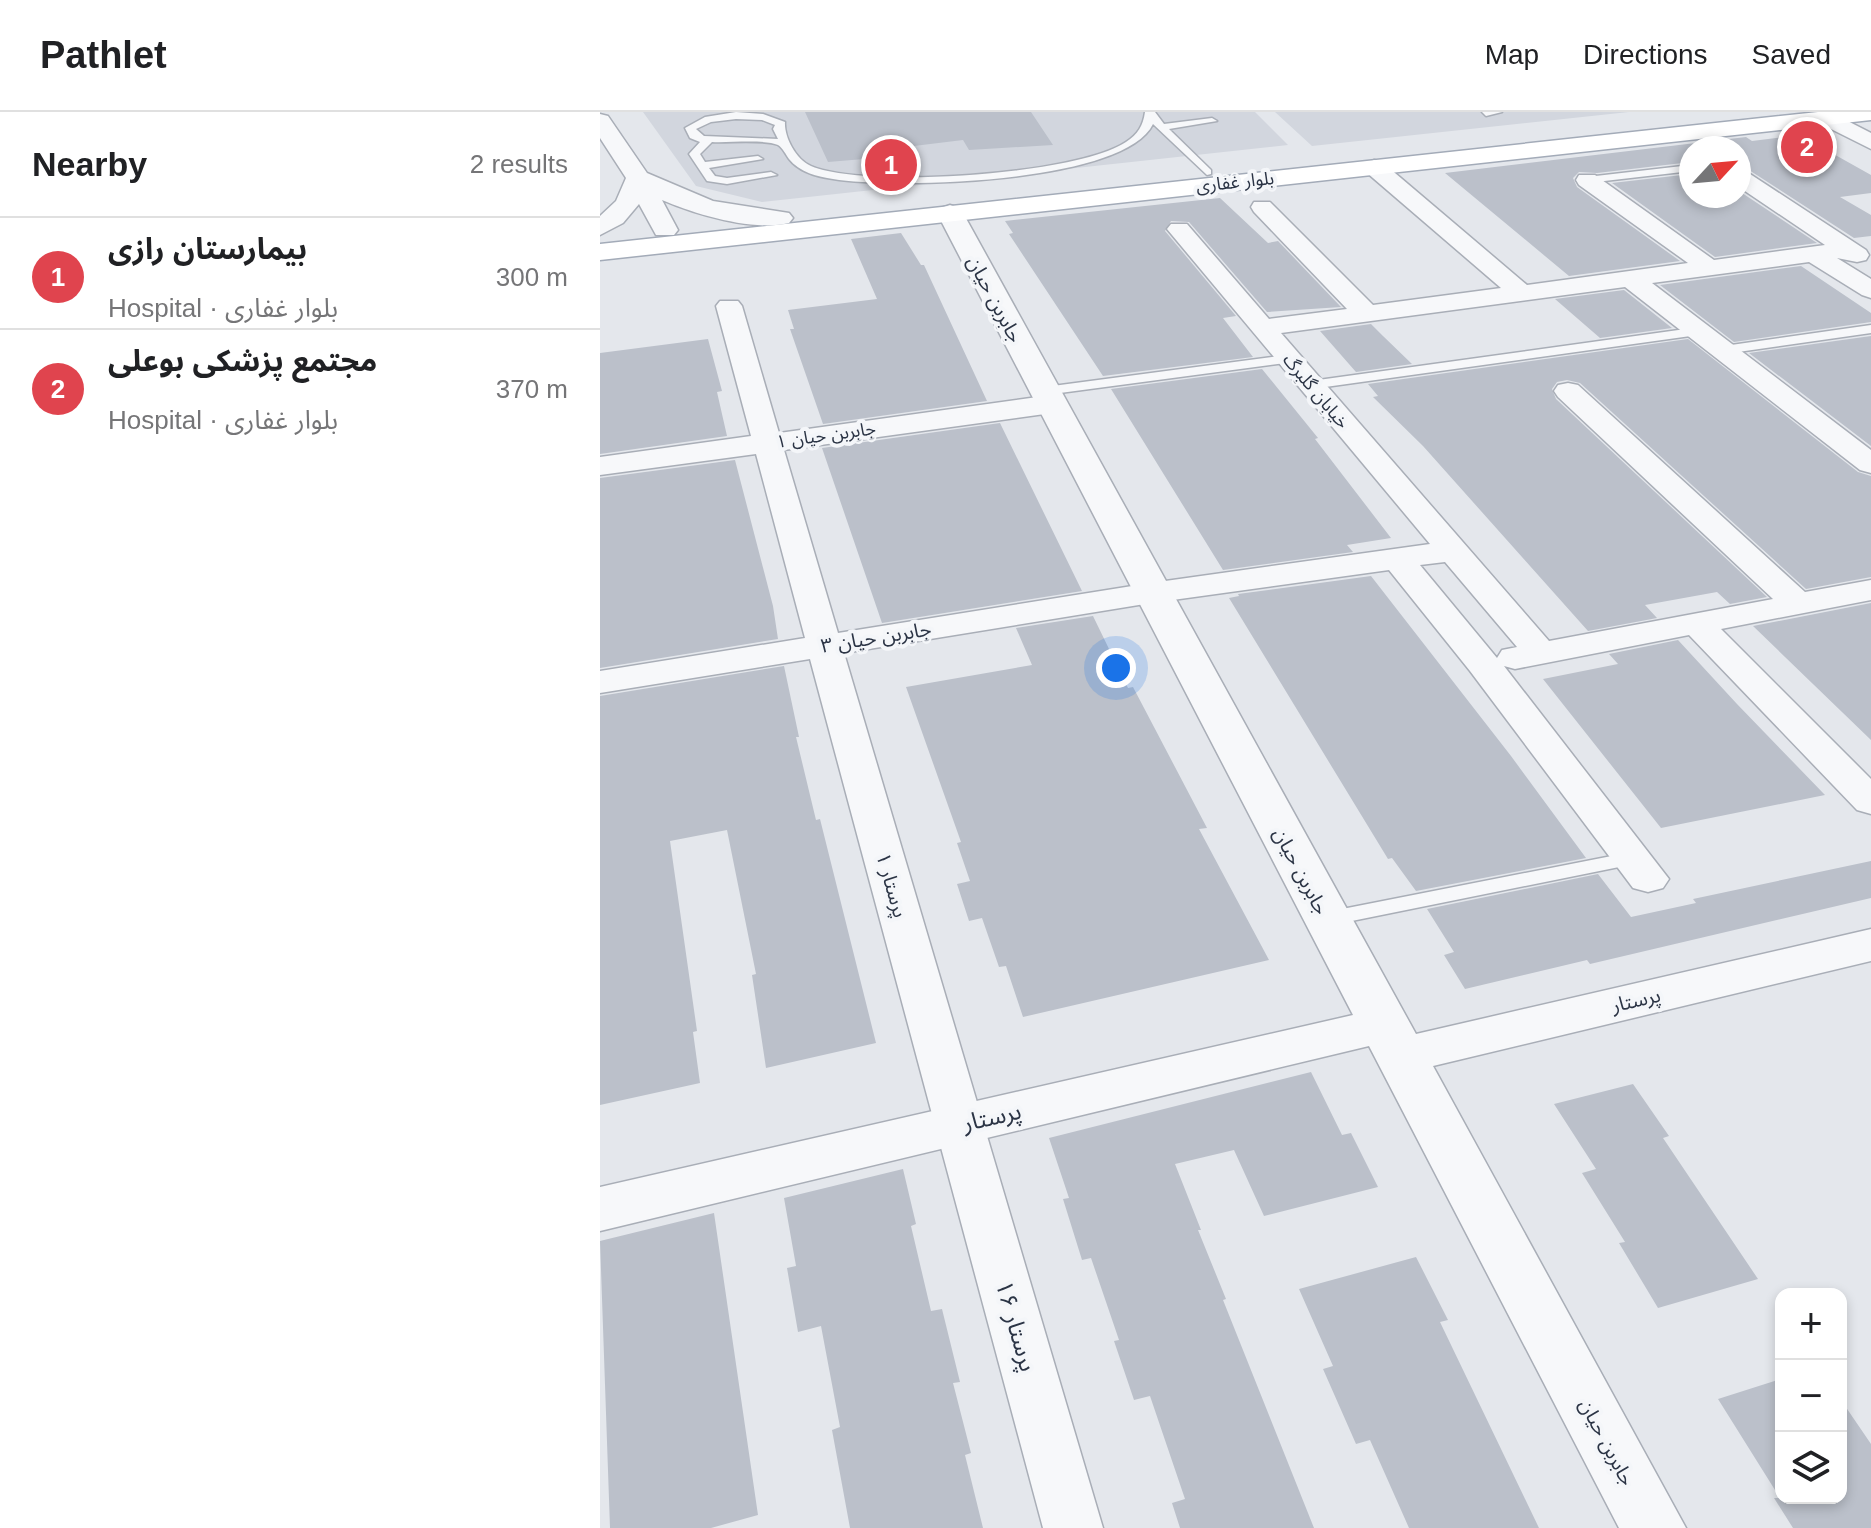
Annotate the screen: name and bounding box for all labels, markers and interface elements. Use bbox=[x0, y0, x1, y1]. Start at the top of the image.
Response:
text: Pathlet bbox=[40, 34, 167, 76]
text: Map bbox=[1485, 39, 1539, 70]
text: Directions bbox=[1583, 39, 1708, 70]
text: Saved bbox=[1752, 39, 1831, 70]
pin: 2 bbox=[1781, 117, 1833, 177]
pin: 1 bbox=[865, 135, 917, 195]
north arrow bbox=[1679, 136, 1751, 208]
text: Nearby bbox=[32, 145, 147, 183]
text: 2 results bbox=[470, 149, 568, 179]
street label: بلوار غفاری bbox=[1195, 168, 1275, 197]
text: بیمارستان رازی bbox=[108, 232, 307, 265]
street label: جابربن حیان bbox=[962, 252, 1027, 346]
text: 1 bbox=[51, 262, 65, 292]
text: 300 m bbox=[496, 262, 568, 292]
text: Hospital · بلوار غفاری bbox=[108, 293, 338, 323]
text: مجتمع پزشکی بوعلی bbox=[108, 344, 377, 377]
street label: خیابان گلبرگ bbox=[1278, 350, 1353, 433]
text: 2 bbox=[51, 374, 65, 404]
text: 370 m bbox=[496, 374, 568, 404]
text: Hospital · بلوار غفاری bbox=[108, 405, 338, 435]
street label: جابربن حیان ۱ bbox=[775, 418, 877, 453]
street label: جابربن حیان ۳ bbox=[819, 617, 933, 658]
your location bbox=[1096, 648, 1136, 688]
street label: جابربن حیان bbox=[1268, 824, 1333, 918]
street label: پرستار ۱ bbox=[870, 850, 912, 921]
street label: پرستار bbox=[1608, 984, 1663, 1019]
street label: پرستار bbox=[959, 1097, 1024, 1139]
street label: پرستار ۱۶ bbox=[988, 1277, 1042, 1375]
map controls bbox=[1775, 1288, 1847, 1504]
button: + bbox=[1775, 1288, 1847, 1360]
button: − bbox=[1775, 1360, 1847, 1432]
street label: جابربن حیان bbox=[1574, 1395, 1639, 1489]
button: layers bbox=[1775, 1432, 1847, 1504]

